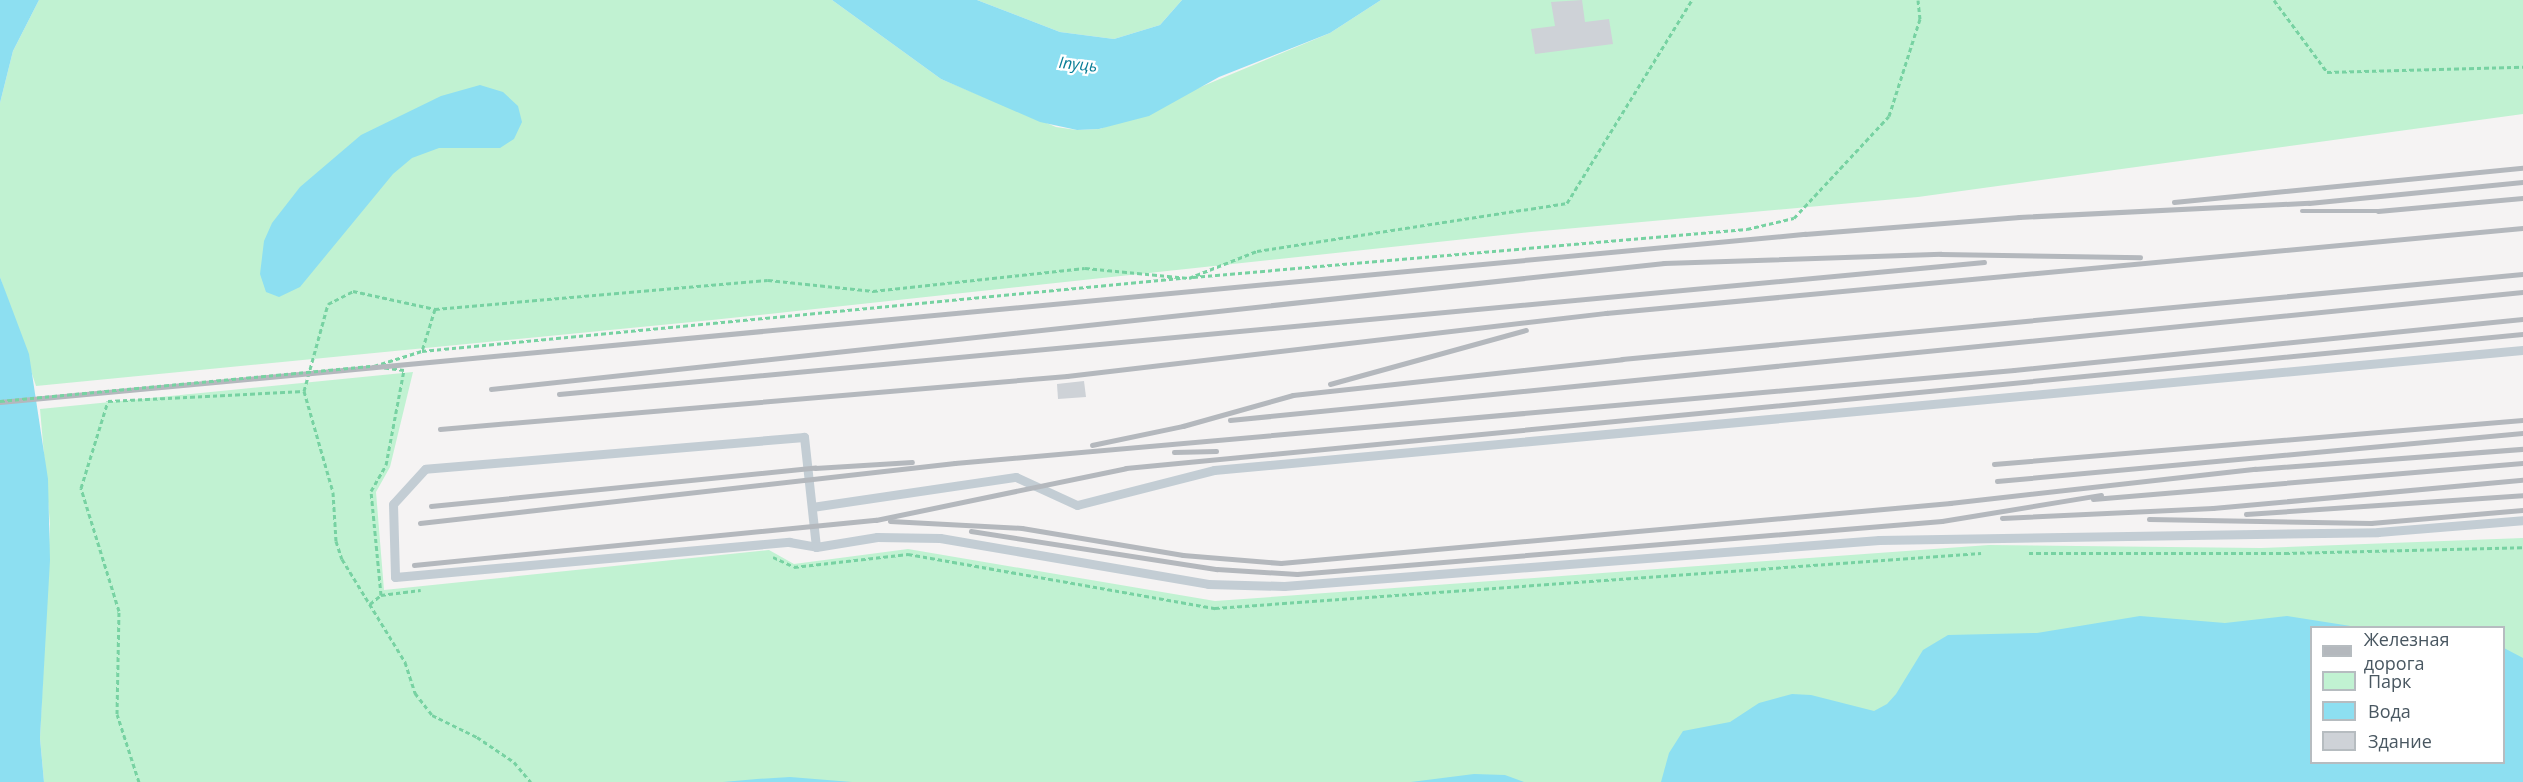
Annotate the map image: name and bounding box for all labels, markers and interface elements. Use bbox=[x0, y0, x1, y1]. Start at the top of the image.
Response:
water label: Іпуць bbox=[1058, 52, 1098, 76]
legend bbox=[2310, 626, 2505, 764]
text: Железная дорога bbox=[2364, 627, 2449, 675]
text: Парк bbox=[2368, 669, 2411, 693]
text: Вода bbox=[2368, 699, 2411, 723]
text: Здание bbox=[2368, 729, 2432, 753]

